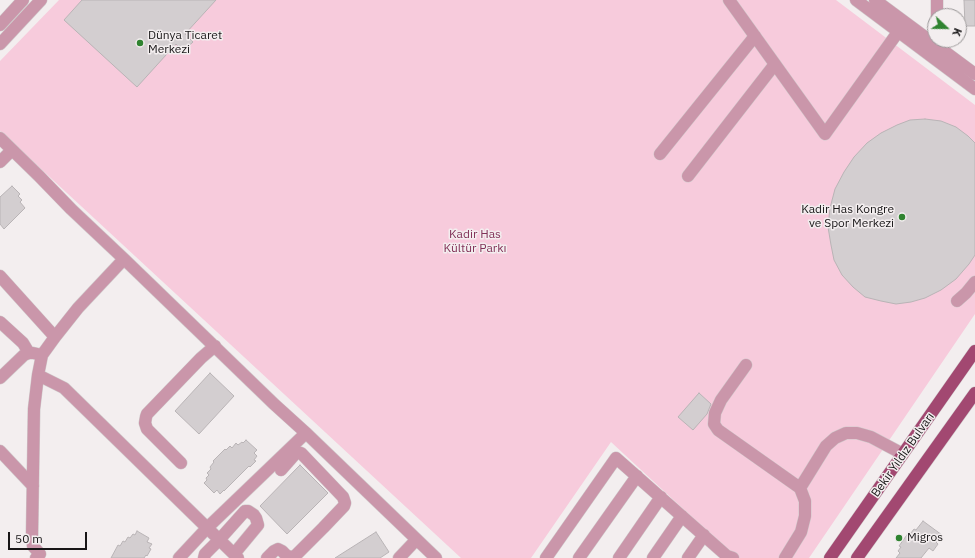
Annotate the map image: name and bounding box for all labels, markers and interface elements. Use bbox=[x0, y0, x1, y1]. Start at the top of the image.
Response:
north arrow bbox=[927, 8, 967, 48]
text: K bbox=[949, 26, 965, 38]
place label: Dünya Ticaret Merkezi bbox=[148, 29, 222, 57]
marker: Dünya Ticaret Merkezi bbox=[135, 38, 145, 48]
place label: Kadir Has Kongre ve Spor Merkezi bbox=[801, 203, 894, 231]
marker: Kadir Has Kongre ve Spor Merkezi bbox=[897, 212, 907, 222]
park label: Kadir Has Kültür Parkı bbox=[443, 228, 507, 256]
street label: Bekir Yıldız Bulvarı bbox=[869, 410, 937, 500]
scale bar bbox=[10, 524, 89, 550]
text: 50 m bbox=[15, 531, 43, 546]
place label: Migros bbox=[907, 531, 943, 545]
marker: Migros bbox=[894, 533, 904, 543]

